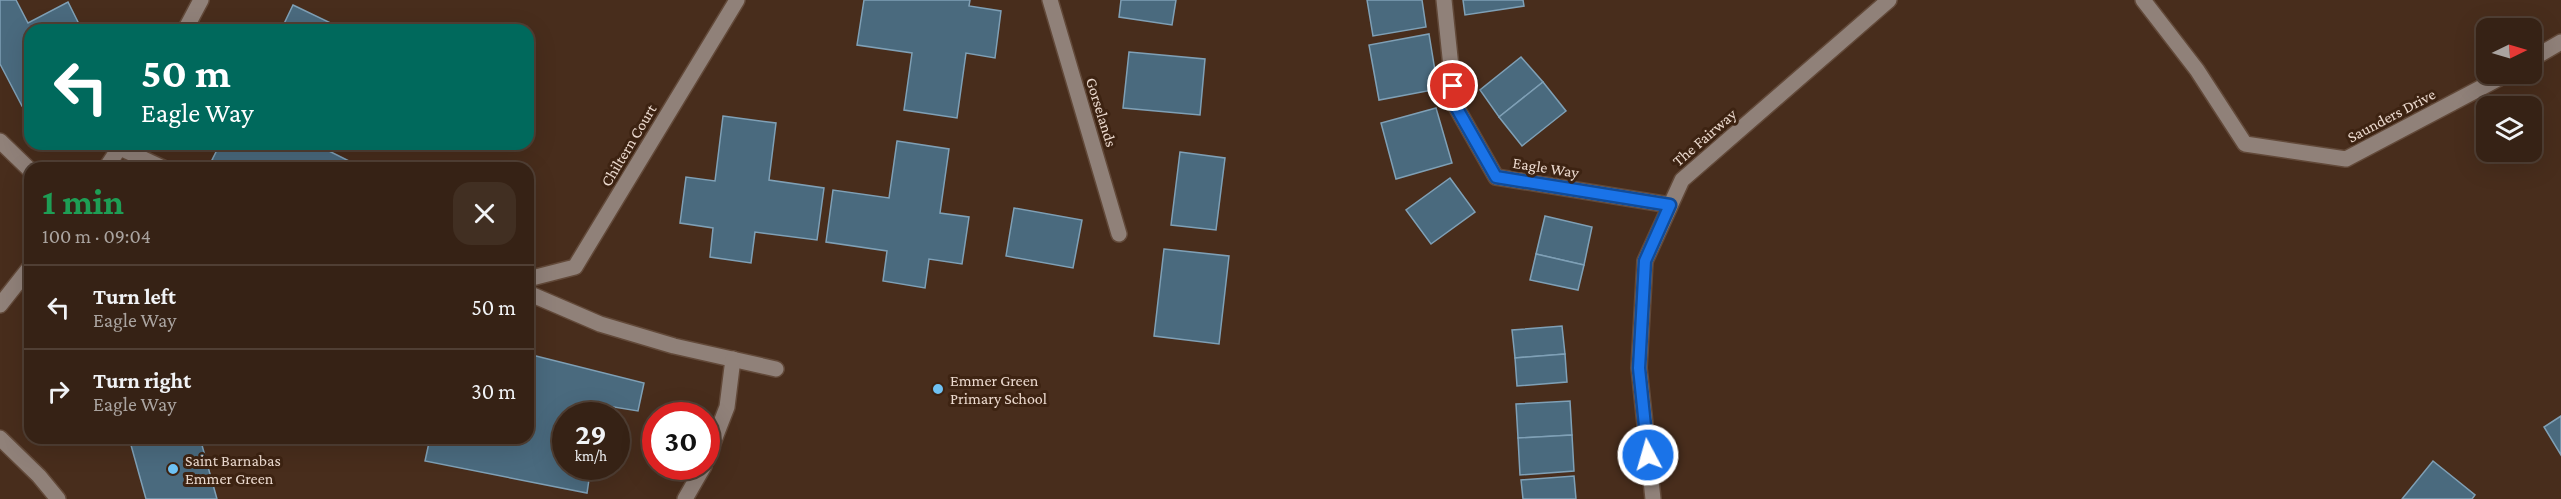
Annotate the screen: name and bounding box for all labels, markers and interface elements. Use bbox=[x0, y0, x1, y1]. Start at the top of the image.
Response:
north arrow bbox=[2476, 18, 2542, 84]
map controls bbox=[2476, 18, 2542, 162]
icon: left bbox=[42, 48, 120, 126]
text: 50 m bbox=[141, 49, 231, 96]
pin bbox=[1427, 60, 1478, 111]
icon: arrive bbox=[1436, 69, 1469, 102]
street label: Gorselands bbox=[1083, 75, 1120, 149]
street label: Saunders Drive bbox=[2344, 85, 2438, 146]
button: layers bbox=[2476, 96, 2542, 162]
text: Eagle Way bbox=[141, 98, 254, 128]
street label: Chiltern Court bbox=[597, 101, 660, 189]
street label: The Fairway bbox=[1669, 105, 1741, 170]
street label: Eagle Way bbox=[1511, 154, 1581, 182]
text: 1 min bbox=[42, 182, 124, 222]
button: close bbox=[453, 182, 516, 245]
text: 100 m · 09:04 bbox=[42, 225, 151, 247]
text: Turn left bbox=[93, 284, 176, 309]
icon: left bbox=[42, 291, 75, 324]
text: 50 m bbox=[471, 295, 516, 320]
text: Eagle Way bbox=[93, 309, 176, 331]
text: Turn right bbox=[93, 368, 191, 393]
place label: Emmer Green Primary School bbox=[950, 372, 1047, 408]
icon: right bbox=[42, 375, 75, 408]
text: 30 m bbox=[471, 379, 516, 404]
marker: Emmer Green Primary School bbox=[931, 382, 945, 396]
text: Eagle Way bbox=[93, 393, 176, 415]
speed limit sign: 30 bbox=[642, 402, 720, 480]
text: 29 bbox=[575, 417, 607, 450]
position arrow bbox=[1616, 423, 1680, 487]
text: km/h bbox=[575, 448, 607, 464]
place label: Saint Barnabas Emmer Green bbox=[185, 452, 281, 487]
marker: Saint Barnabas Emmer Green bbox=[166, 462, 180, 476]

